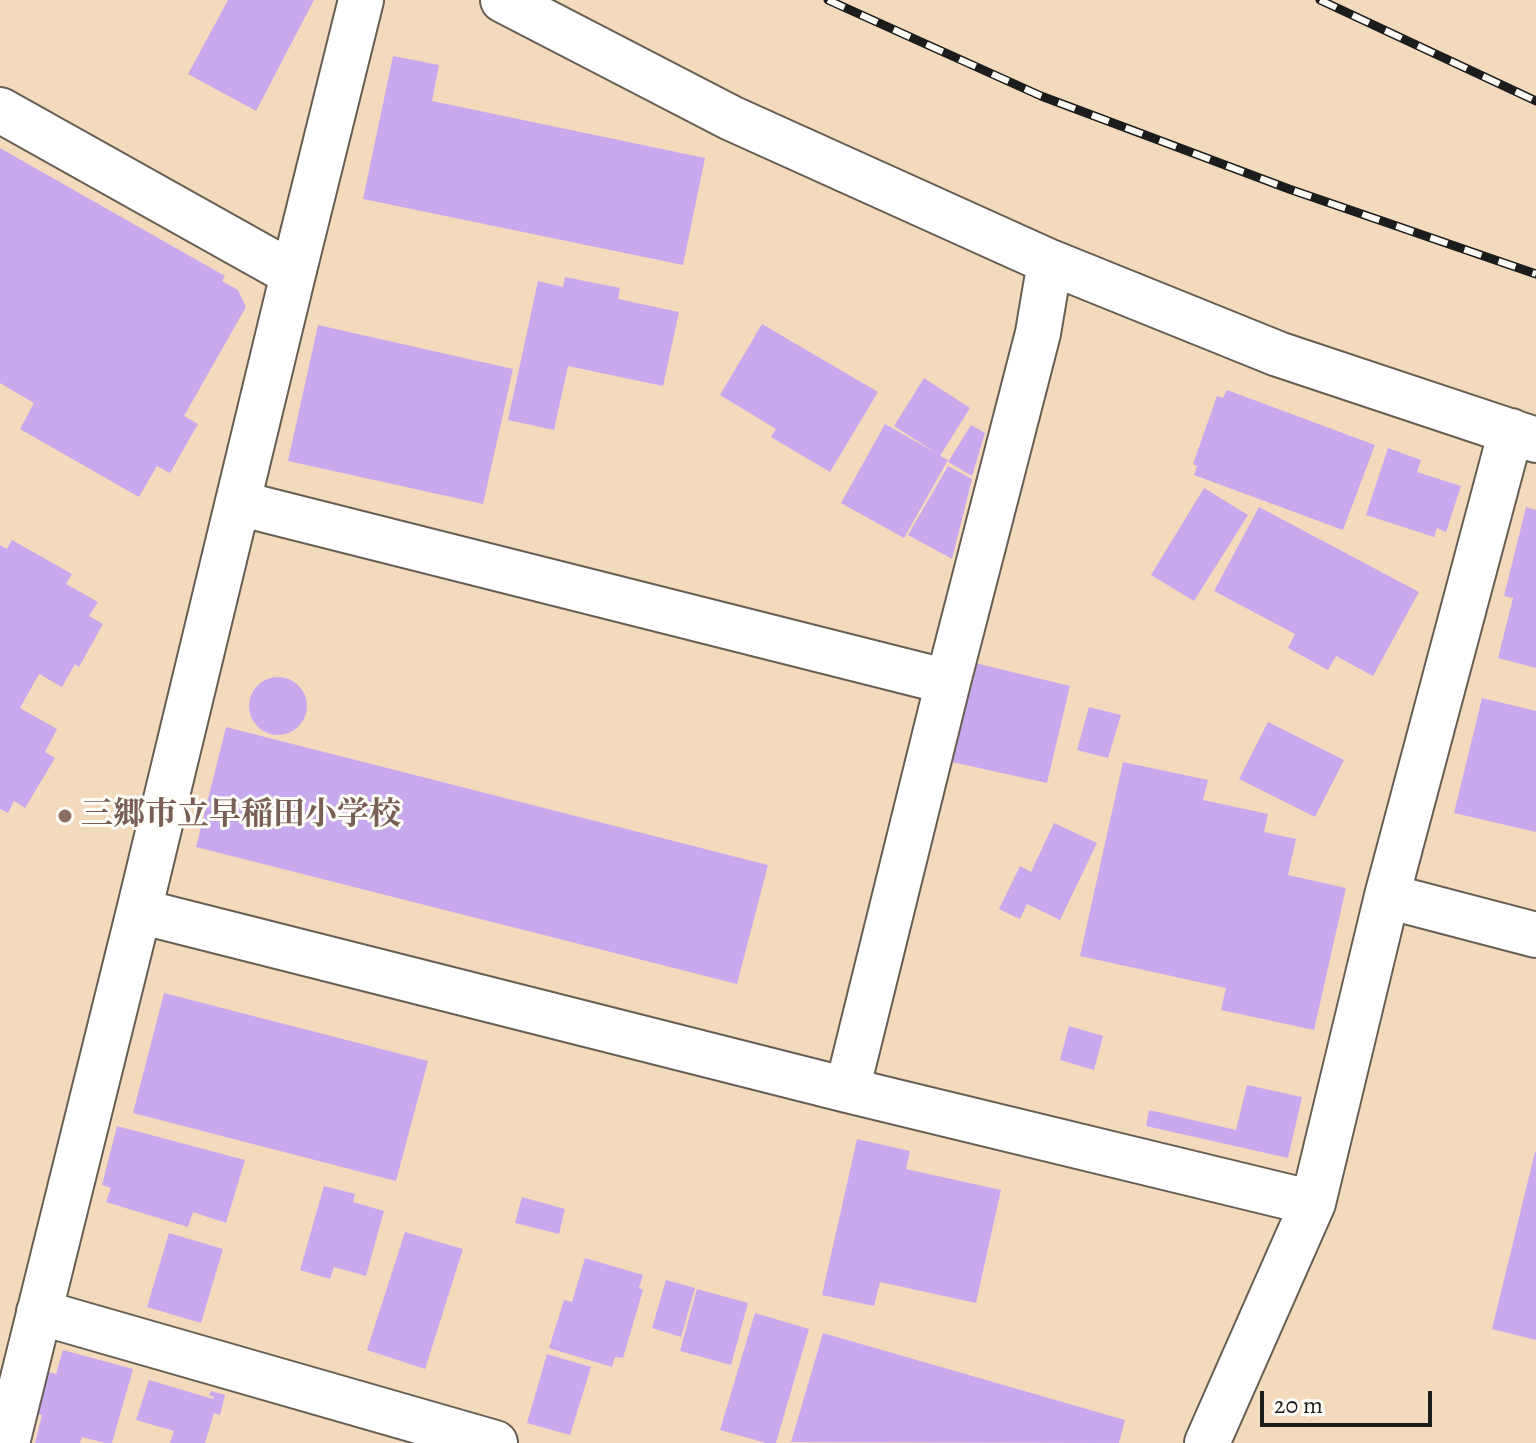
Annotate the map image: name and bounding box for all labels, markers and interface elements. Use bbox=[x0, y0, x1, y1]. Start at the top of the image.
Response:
place label: 三郷市立早稲田小学校 bbox=[81, 797, 401, 835]
marker: 三郷市立早稲田小学校 bbox=[56, 807, 74, 825]
scale bar bbox=[1264, 1375, 1436, 1425]
text: 20 m bbox=[1274, 1389, 1323, 1421]

